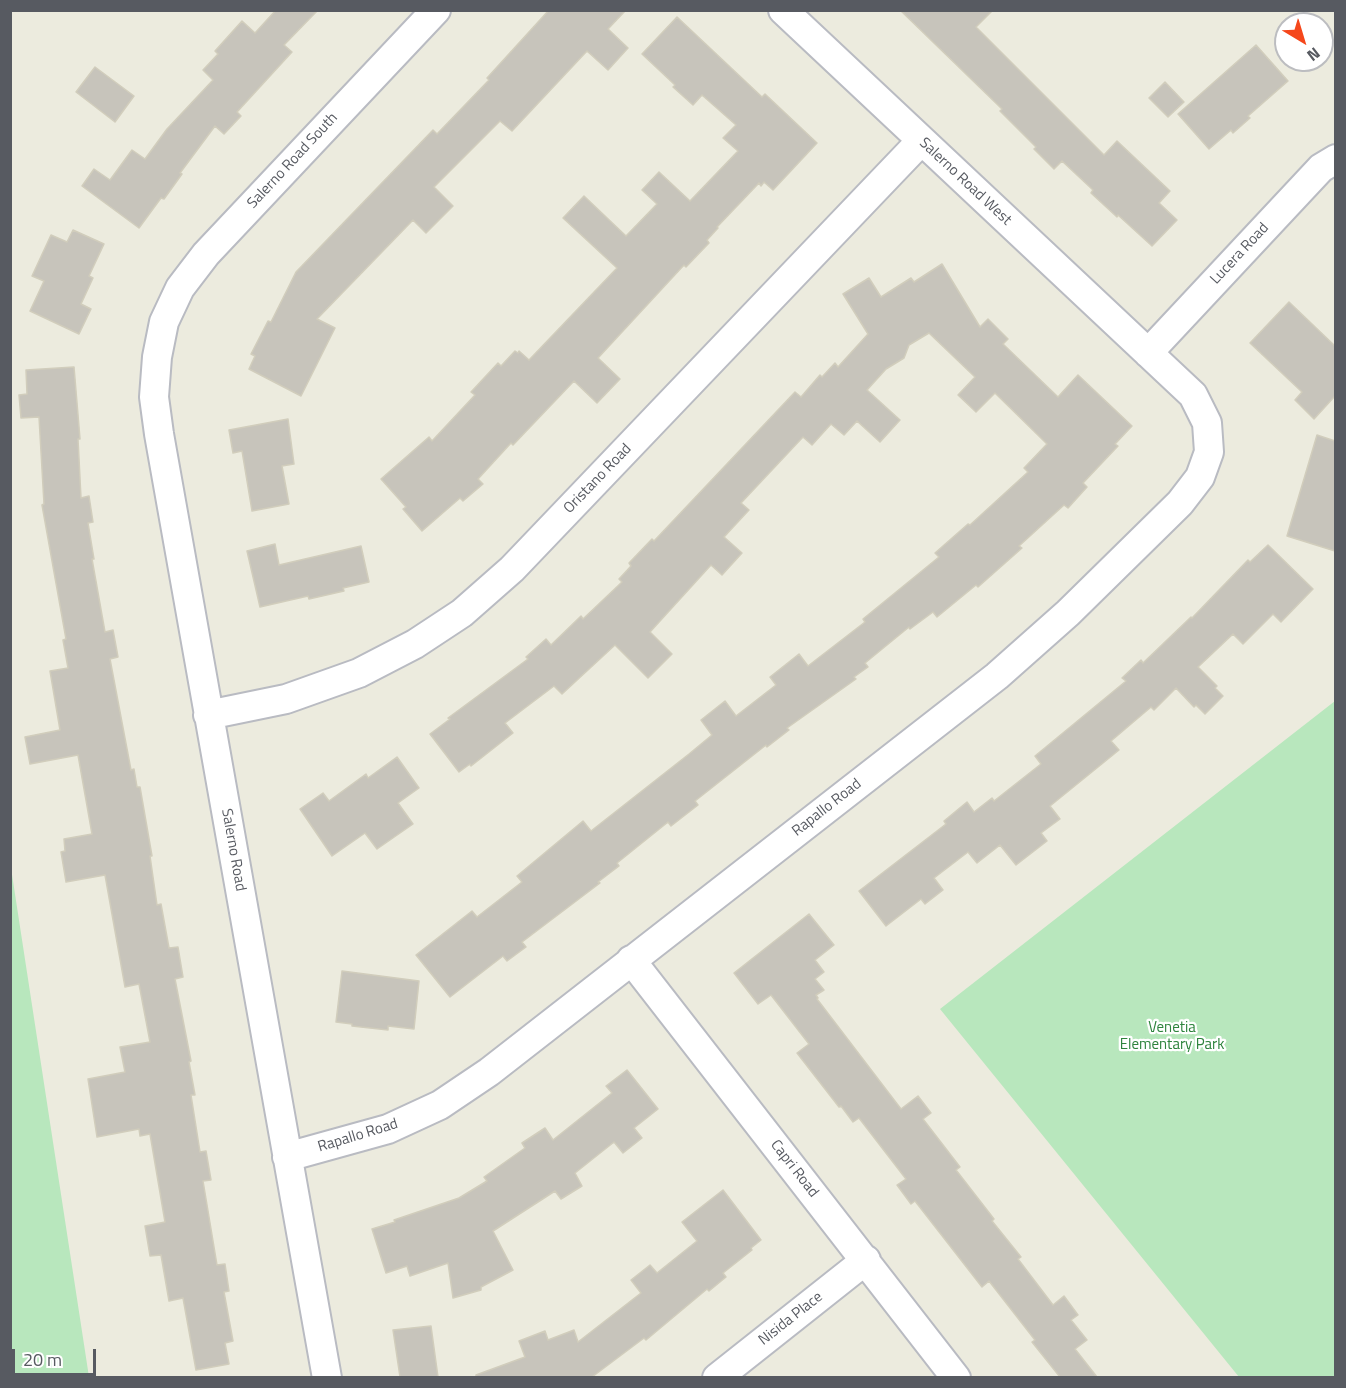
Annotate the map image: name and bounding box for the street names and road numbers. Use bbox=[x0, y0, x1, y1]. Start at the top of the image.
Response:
street label: Salerno Road South bbox=[244, 109, 342, 213]
street label: Salerno Road West bbox=[915, 135, 1015, 229]
street label: Lucera Road bbox=[1207, 219, 1273, 289]
street label: Oristano Road bbox=[560, 440, 636, 518]
street label: Rapallo Road bbox=[789, 775, 865, 841]
street label: Salerno Road bbox=[217, 807, 249, 893]
street label: Rapallo Road bbox=[316, 1115, 400, 1157]
street label: Capri Road bbox=[766, 1137, 822, 1201]
street label: Nisida Place bbox=[755, 1288, 827, 1350]

